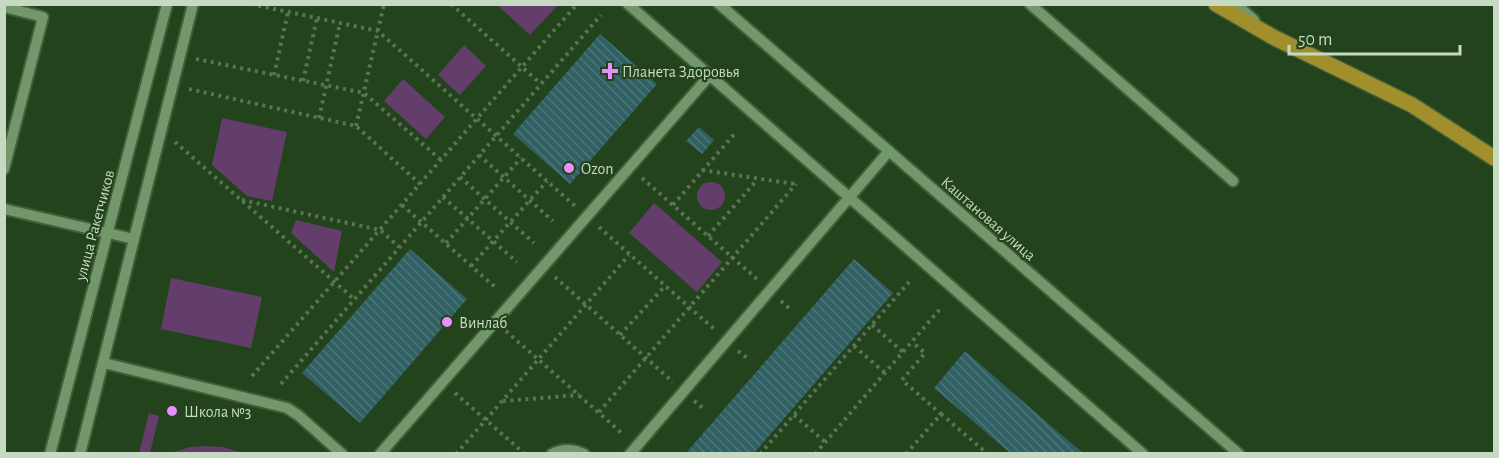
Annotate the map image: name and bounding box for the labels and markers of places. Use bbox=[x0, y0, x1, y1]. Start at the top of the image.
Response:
marker: Планета Здоровья bbox=[603, 64, 617, 78]
place label: Планета Здоровья bbox=[622, 64, 740, 80]
marker: Ozon bbox=[562, 161, 576, 175]
place label: Ozon bbox=[581, 161, 613, 177]
marker: Винлаб bbox=[440, 315, 454, 329]
place label: Винлаб bbox=[459, 315, 507, 331]
marker: Школа №3 bbox=[165, 404, 179, 418]
place label: Школа №3 bbox=[184, 404, 251, 420]

